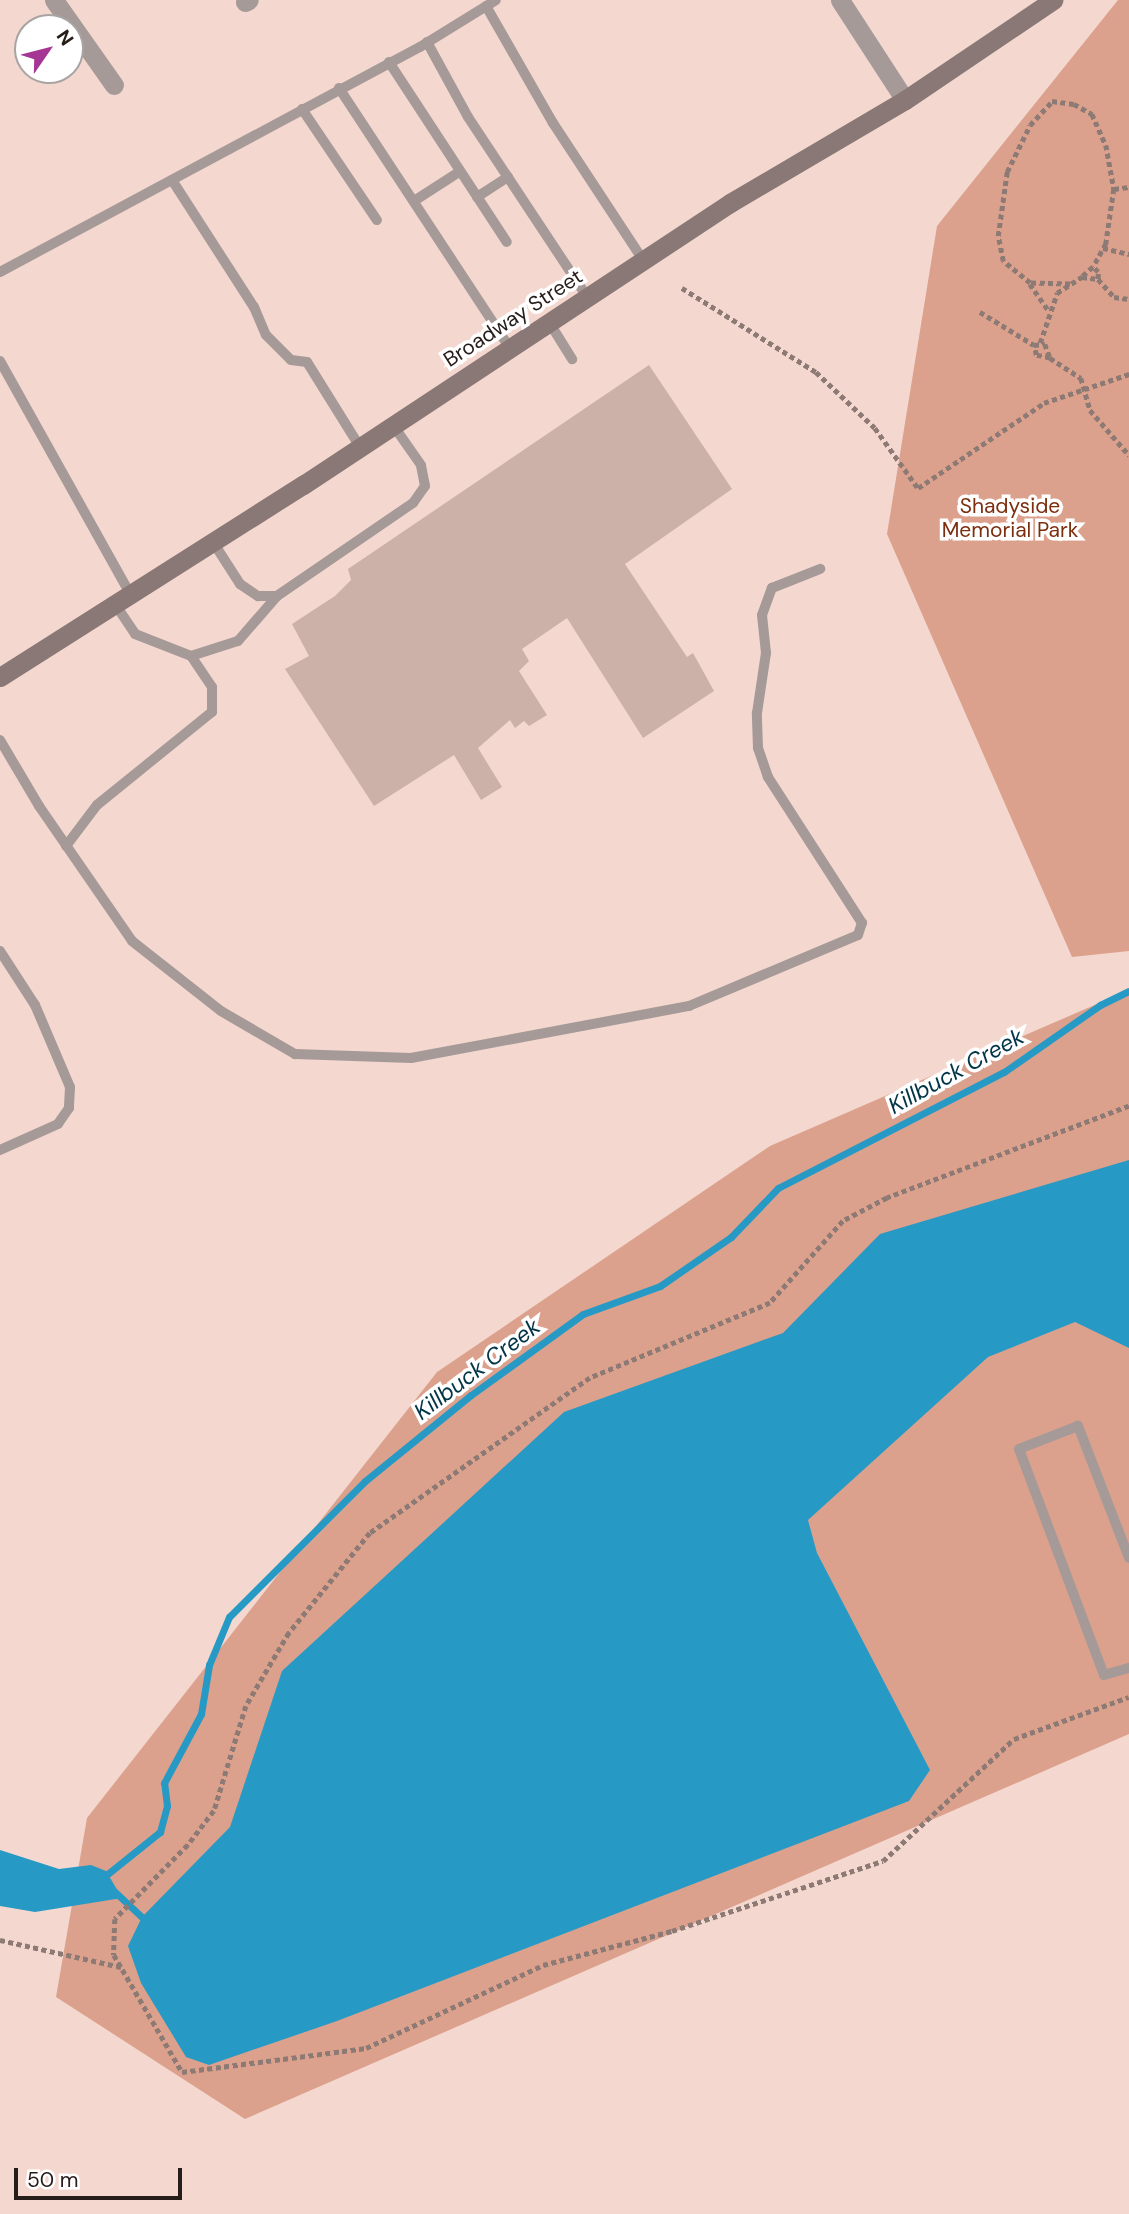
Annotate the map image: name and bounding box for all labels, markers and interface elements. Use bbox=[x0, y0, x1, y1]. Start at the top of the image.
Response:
north arrow bbox=[14, 14, 84, 84]
text: N bbox=[51, 25, 79, 51]
street label: Broadway Street bbox=[439, 264, 587, 372]
park label: Shadyside Memorial Park bbox=[942, 493, 1078, 543]
water label: Killbuck Creek bbox=[883, 1022, 1029, 1120]
water label: Killbuck Creek bbox=[408, 1313, 546, 1425]
scale bar bbox=[18, 2154, 186, 2198]
text: 50 m bbox=[27, 2166, 78, 2194]

